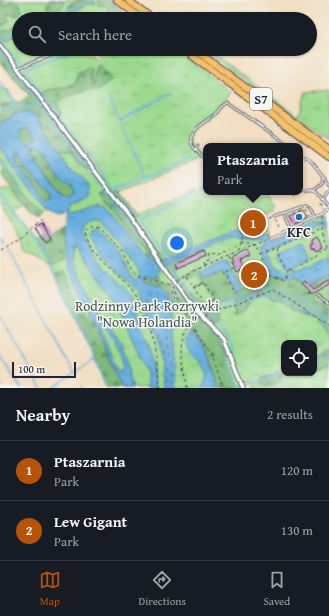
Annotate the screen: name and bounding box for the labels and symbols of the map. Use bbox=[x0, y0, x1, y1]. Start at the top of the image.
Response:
road number: S7 bbox=[250, 88, 272, 110]
pin: 1 bbox=[240, 208, 266, 238]
marker: KFC bbox=[294, 212, 304, 222]
place label: KFC bbox=[287, 222, 311, 242]
your location bbox=[167, 233, 187, 253]
pin: 2 bbox=[241, 260, 267, 290]
park label: Rodzinny Park Rozrywki "Nowa Holandia" bbox=[75, 296, 219, 332]
scale bar bbox=[12, 360, 76, 379]

